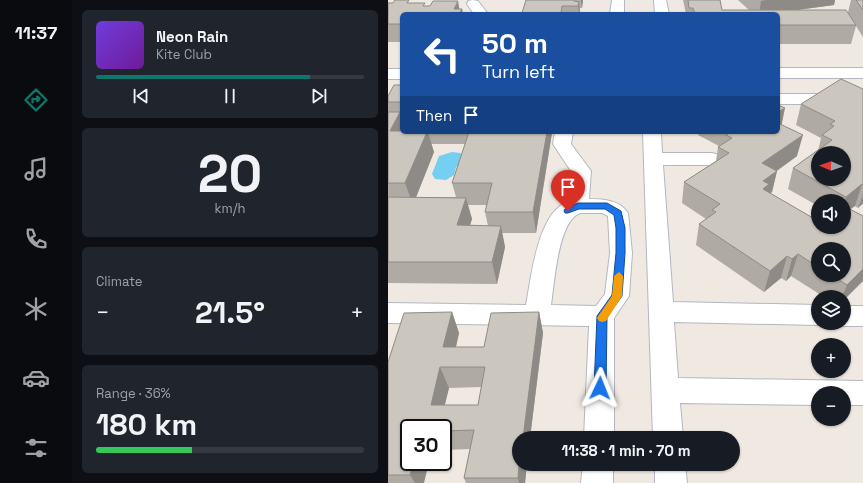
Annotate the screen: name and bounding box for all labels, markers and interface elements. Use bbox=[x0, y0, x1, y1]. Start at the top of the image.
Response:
text: 11:37 bbox=[15, 21, 57, 44]
text: 50 m bbox=[482, 25, 548, 61]
text: Neon Rain bbox=[156, 27, 228, 46]
icon: left bbox=[416, 28, 468, 80]
text: Kite Club bbox=[156, 46, 212, 63]
text: Turn left bbox=[482, 60, 555, 83]
icon: previous bbox=[130, 85, 152, 107]
icon: pause bbox=[219, 85, 241, 107]
icon: next bbox=[308, 85, 330, 107]
icon: directions bbox=[22, 86, 50, 114]
icon: arrive bbox=[460, 104, 482, 126]
text: Then bbox=[416, 106, 452, 125]
text: 20 bbox=[198, 141, 262, 207]
north arrow bbox=[811, 146, 851, 186]
map controls bbox=[811, 146, 851, 426]
icon: music bbox=[22, 155, 50, 183]
pin bbox=[551, 170, 585, 211]
icon: arrive bbox=[557, 176, 579, 198]
button: sound bbox=[811, 194, 851, 234]
text: km/h bbox=[215, 200, 245, 217]
icon: phone bbox=[22, 225, 50, 253]
button: search bbox=[811, 242, 851, 282]
text: Climate bbox=[96, 273, 142, 290]
button: layers bbox=[811, 290, 851, 330]
text: 21.5° bbox=[195, 293, 265, 332]
icon: climate bbox=[22, 295, 50, 323]
text: − bbox=[96, 298, 110, 326]
text: + bbox=[350, 298, 364, 326]
button: + bbox=[811, 338, 851, 378]
icon: car bbox=[22, 364, 50, 392]
position arrow bbox=[579, 367, 621, 409]
text: Range · 36% bbox=[96, 385, 171, 402]
button: − bbox=[811, 386, 851, 426]
text: 180 km bbox=[96, 405, 197, 444]
speed limit sign: 30 bbox=[400, 419, 452, 471]
icon: filters bbox=[22, 434, 50, 462]
text: 11:38 · 1 min · 70 m bbox=[561, 441, 691, 460]

